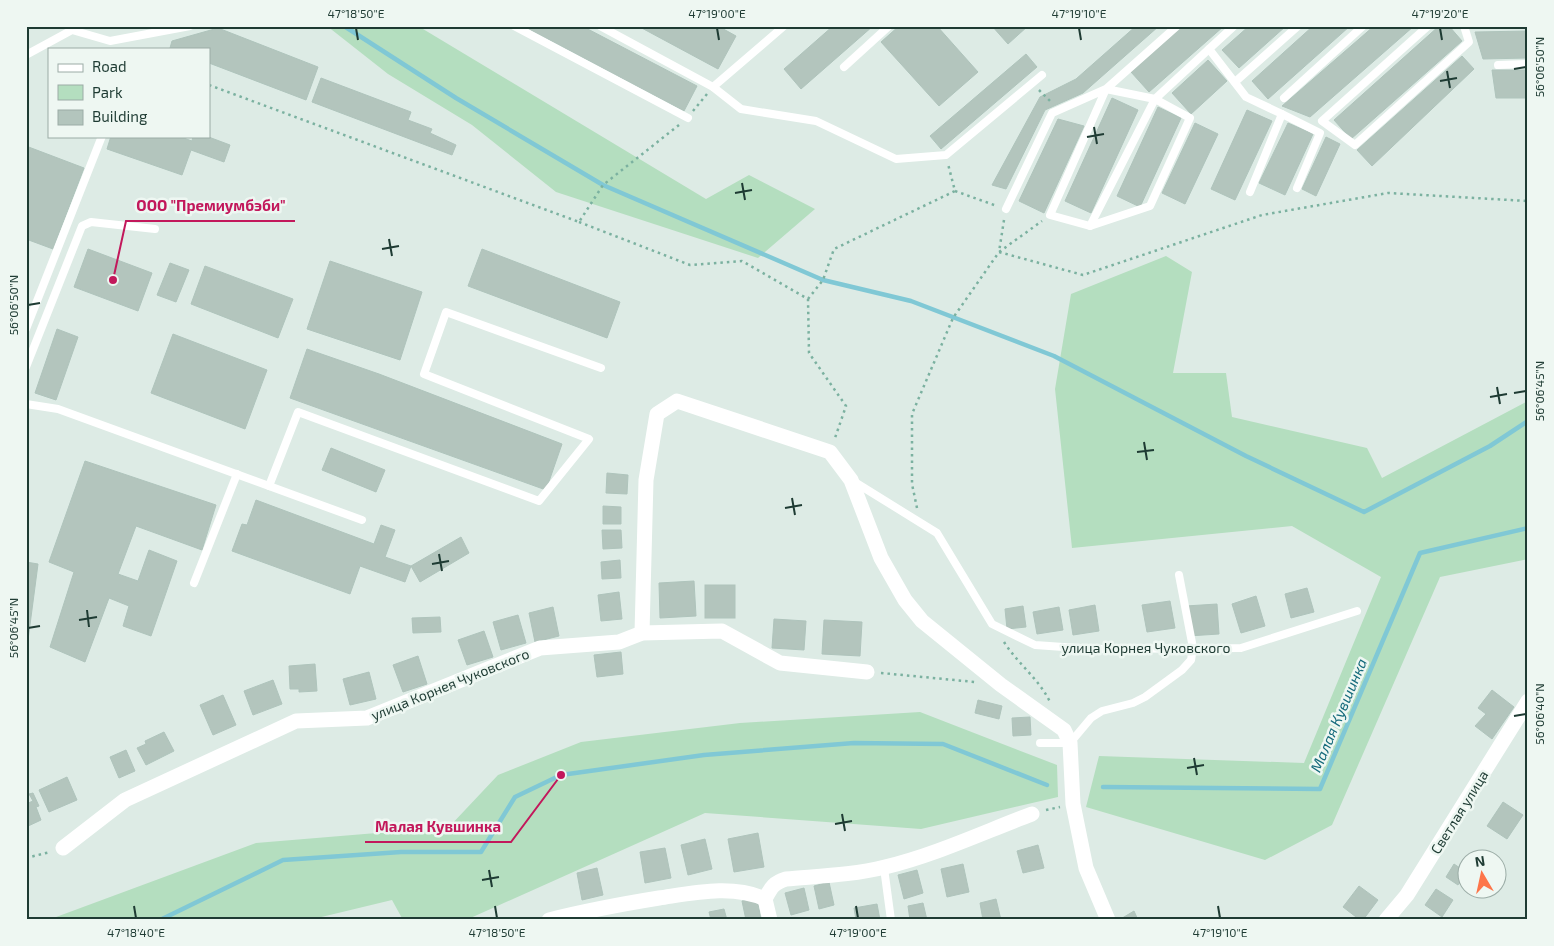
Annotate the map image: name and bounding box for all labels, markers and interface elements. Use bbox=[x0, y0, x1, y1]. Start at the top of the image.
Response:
text: 47°18'50"E bbox=[327, 6, 385, 20]
text: 47°19'00"E bbox=[688, 6, 746, 20]
text: 47°19'10"E bbox=[1052, 6, 1107, 20]
text: 47°19'20"E bbox=[1412, 6, 1469, 20]
text: 56°06'50"N bbox=[1532, 37, 1546, 97]
legend bbox=[48, 48, 210, 138]
text: Road bbox=[92, 57, 127, 75]
text: Park bbox=[92, 83, 123, 101]
text: Building bbox=[92, 107, 148, 125]
callout: ООО "Премиумбэби" bbox=[126, 191, 295, 221]
text: ООО "Премиумбэби" bbox=[136, 196, 286, 214]
text: 56°06'50"N bbox=[6, 275, 20, 335]
text: 56°06'45"N bbox=[1532, 361, 1546, 421]
text: 56°06'45"N bbox=[6, 598, 20, 658]
street label: улица Корнея Чуковского bbox=[1061, 639, 1231, 656]
street label: улица Корнея Чуковского bbox=[368, 644, 532, 724]
water label: Малая Кувшинка bbox=[1306, 655, 1370, 775]
text: 56°06'40"N bbox=[1532, 683, 1546, 745]
street label: Светлая улица bbox=[1427, 767, 1491, 857]
callout: Малая Кувшинка bbox=[365, 812, 511, 842]
text: Малая Кувшинка bbox=[375, 817, 501, 835]
north arrow bbox=[1456, 848, 1506, 898]
text: N bbox=[1474, 851, 1486, 870]
text: 47°18'40"E bbox=[107, 925, 165, 939]
text: 47°18'50"E bbox=[468, 925, 526, 939]
text: 47°19'00"E bbox=[829, 925, 887, 939]
text: 47°19'10"E bbox=[1193, 925, 1248, 939]

